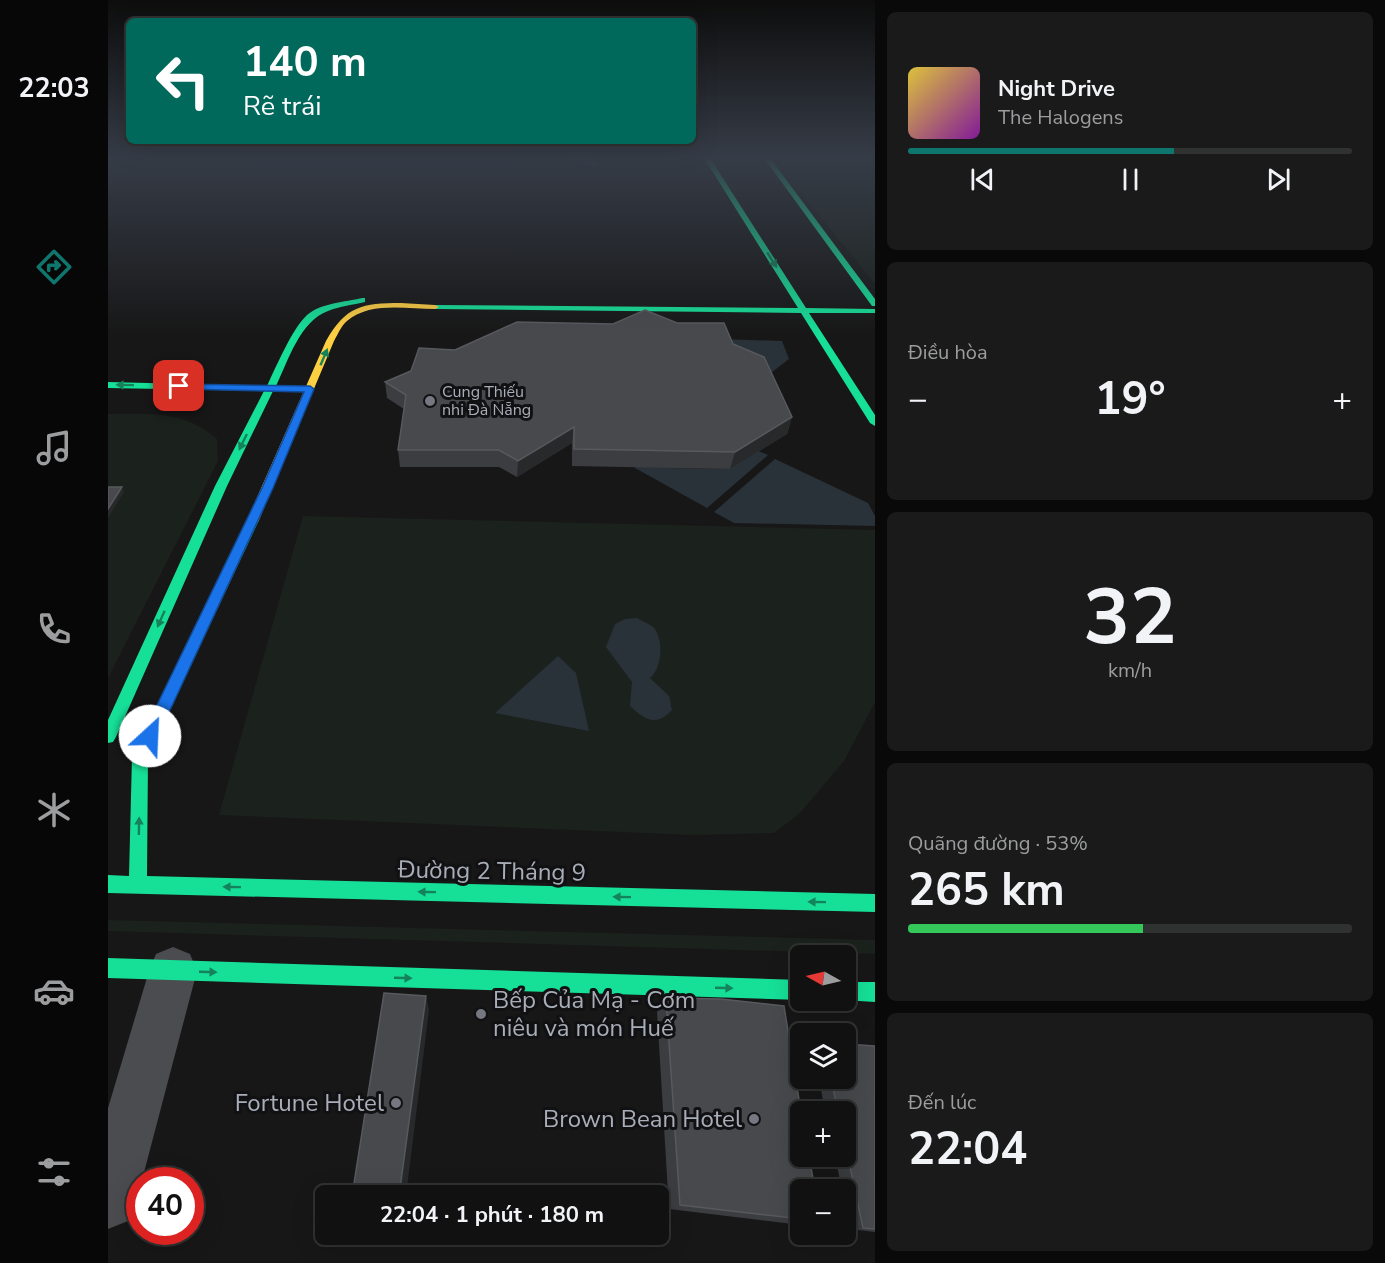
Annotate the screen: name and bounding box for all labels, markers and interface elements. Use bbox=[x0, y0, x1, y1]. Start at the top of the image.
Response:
text: 140 m bbox=[243, 34, 367, 91]
icon: left bbox=[144, 42, 222, 120]
text: 22:03 bbox=[18, 70, 90, 107]
text: Night Drive bbox=[998, 74, 1115, 104]
text: Rẽ trái bbox=[243, 88, 322, 125]
text: The Halogens bbox=[998, 104, 1123, 131]
icon: previous bbox=[966, 163, 999, 196]
icon: pause bbox=[1114, 163, 1147, 196]
icon: next bbox=[1262, 163, 1295, 196]
icon: directions bbox=[33, 246, 75, 288]
one-way arrow bbox=[766, 252, 777, 268]
text: Điều hòa bbox=[908, 339, 988, 366]
one-way arrow bbox=[319, 347, 329, 365]
pin bbox=[153, 360, 204, 411]
icon: arrive bbox=[162, 369, 195, 402]
text: 19° bbox=[1094, 369, 1166, 430]
text: − bbox=[908, 377, 928, 422]
text: + bbox=[1332, 377, 1352, 422]
one-way arrow bbox=[116, 380, 135, 390]
place label: Cung Thiếu nhi Đà Nẵng bbox=[442, 381, 531, 421]
marker: Cung Thiếu nhi Đà Nẵng bbox=[423, 394, 437, 408]
icon: music bbox=[33, 427, 75, 469]
one-way arrow bbox=[238, 434, 248, 451]
text: 32 bbox=[1083, 564, 1177, 671]
icon: phone bbox=[33, 608, 75, 650]
one-way arrow bbox=[156, 611, 166, 629]
text: km/h bbox=[1108, 657, 1152, 684]
position arrow bbox=[118, 704, 182, 768]
icon: climate bbox=[33, 789, 75, 831]
one-way arrow bbox=[134, 817, 144, 836]
text: Quãng đường · 53% bbox=[908, 830, 1088, 857]
street label: Đường 2 Tháng 9 bbox=[397, 853, 586, 889]
text: 265 km bbox=[908, 860, 1065, 921]
one-way arrow bbox=[222, 882, 241, 892]
one-way arrow bbox=[417, 887, 436, 897]
one-way arrow bbox=[612, 892, 631, 901]
one-way arrow bbox=[807, 897, 826, 906]
north arrow bbox=[790, 945, 856, 1011]
map controls bbox=[790, 945, 856, 1245]
one-way arrow bbox=[199, 967, 218, 977]
icon: car bbox=[33, 970, 75, 1012]
one-way arrow bbox=[394, 973, 413, 983]
one-way arrow bbox=[715, 983, 734, 992]
place label: Bếp Của Mạ - Cơm niêu và món Huế bbox=[493, 984, 695, 1044]
marker: Bếp Của Mạ - Cơm niêu và món Huế bbox=[474, 1007, 488, 1021]
button: layers bbox=[790, 1023, 856, 1089]
place label: Fortune Hotel bbox=[235, 1087, 384, 1119]
text: Đến lúc bbox=[908, 1089, 976, 1116]
marker: Fortune Hotel bbox=[389, 1096, 403, 1110]
button: + bbox=[790, 1101, 856, 1167]
place label: Brown Bean Hotel bbox=[543, 1103, 742, 1135]
marker: Brown Bean Hotel bbox=[747, 1112, 761, 1126]
text: 22:04 bbox=[908, 1119, 1027, 1180]
icon: filters bbox=[33, 1151, 75, 1193]
speed limit sign: 40 bbox=[126, 1167, 204, 1245]
button: − bbox=[790, 1179, 856, 1245]
text: 22:04 · 1 phút · 180 m bbox=[380, 1200, 604, 1230]

